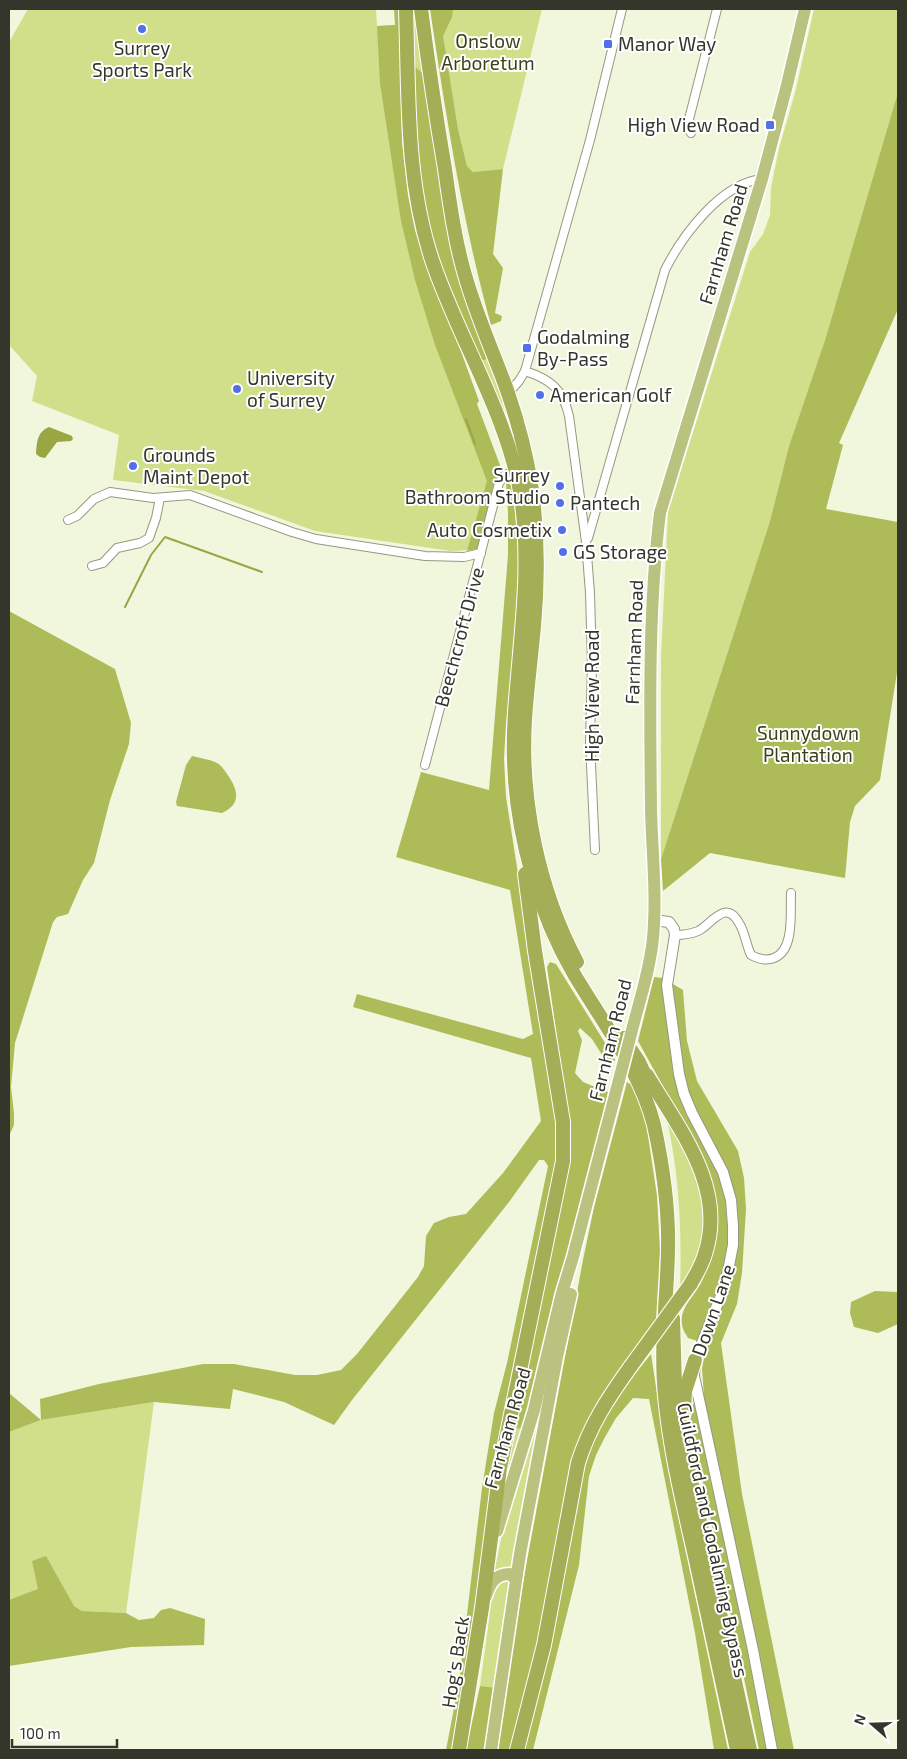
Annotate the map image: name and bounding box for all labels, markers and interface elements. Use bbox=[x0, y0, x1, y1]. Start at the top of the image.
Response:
marker: Surrey Sports Park bbox=[136, 23, 148, 35]
park label: Onslow Arboretum bbox=[441, 29, 535, 74]
place label: Manor Way bbox=[618, 32, 716, 55]
place label: Surrey Sports Park bbox=[92, 36, 192, 81]
marker: Manor Way bbox=[602, 38, 614, 50]
place label: High View Road bbox=[627, 113, 760, 136]
marker: High View Road bbox=[764, 119, 776, 131]
street label: Farnham Road bbox=[693, 181, 752, 307]
place label: Godalming By-Pass bbox=[537, 325, 630, 370]
marker: Godalming By-Pass bbox=[521, 342, 533, 354]
place label: University of Surrey bbox=[247, 366, 335, 411]
marker: University of Surrey bbox=[231, 383, 243, 395]
place label: American Golf bbox=[550, 383, 672, 406]
marker: American Golf bbox=[534, 389, 546, 401]
place label: Grounds Maint Depot bbox=[143, 443, 249, 488]
marker: Grounds Maint Depot bbox=[127, 460, 139, 472]
place label: Surrey Bathroom Studio bbox=[405, 463, 550, 508]
marker: Surrey Bathroom Studio bbox=[554, 480, 566, 492]
place label: Pantech bbox=[570, 491, 640, 514]
marker: Pantech bbox=[554, 497, 566, 509]
place label: Auto Cosmetix bbox=[427, 518, 552, 541]
marker: Auto Cosmetix bbox=[556, 524, 568, 536]
place label: GS Storage bbox=[573, 540, 667, 563]
marker: GS Storage bbox=[557, 546, 569, 558]
street label: Beechcroft Drive bbox=[429, 564, 488, 709]
street label: Farnham Road bbox=[620, 579, 647, 705]
street label: High View Road bbox=[580, 630, 603, 762]
park label: Sunnydown Plantation bbox=[757, 721, 859, 766]
street label: Farnham Road bbox=[583, 976, 636, 1103]
street label: Down Lane bbox=[686, 1261, 739, 1359]
street label: Farnham Road bbox=[478, 1365, 535, 1491]
street label: Guildford and Godalming Bypass bbox=[673, 1400, 754, 1679]
street label: Hog's Back bbox=[436, 1614, 473, 1710]
north arrow bbox=[847, 1699, 897, 1749]
text: N bbox=[850, 1712, 869, 1727]
scale bar bbox=[12, 1716, 118, 1748]
text: 100 m bbox=[20, 1724, 61, 1742]

